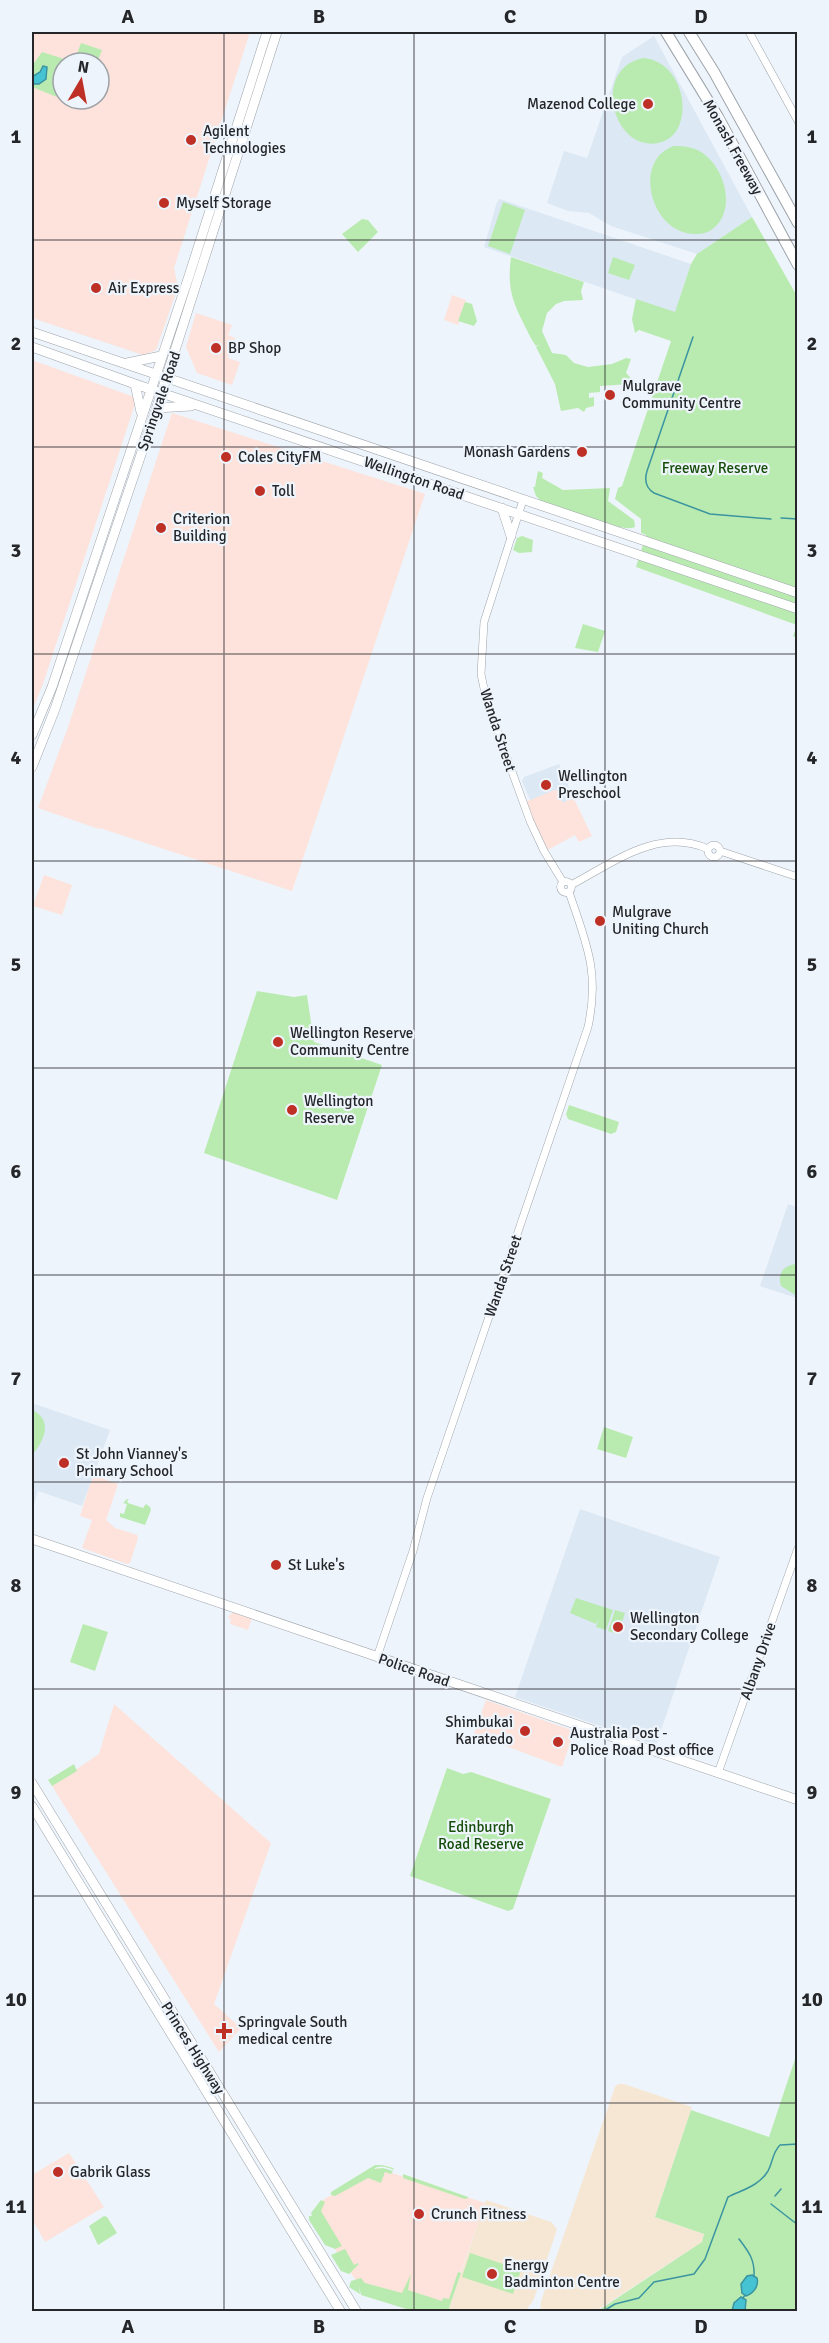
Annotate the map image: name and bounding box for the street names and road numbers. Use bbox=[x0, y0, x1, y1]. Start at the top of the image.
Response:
street label: Monash Freeway bbox=[699, 96, 767, 198]
street label: Springvale Road bbox=[134, 349, 184, 453]
street label: Wellington Road bbox=[361, 452, 467, 504]
street label: Wanda Street bbox=[476, 686, 520, 774]
street label: Wanda Street bbox=[481, 1232, 525, 1320]
street label: Albany Drive bbox=[736, 1620, 780, 1702]
street label: Police Road bbox=[376, 1649, 452, 1691]
street label: Princes Highway bbox=[157, 1998, 229, 2098]

